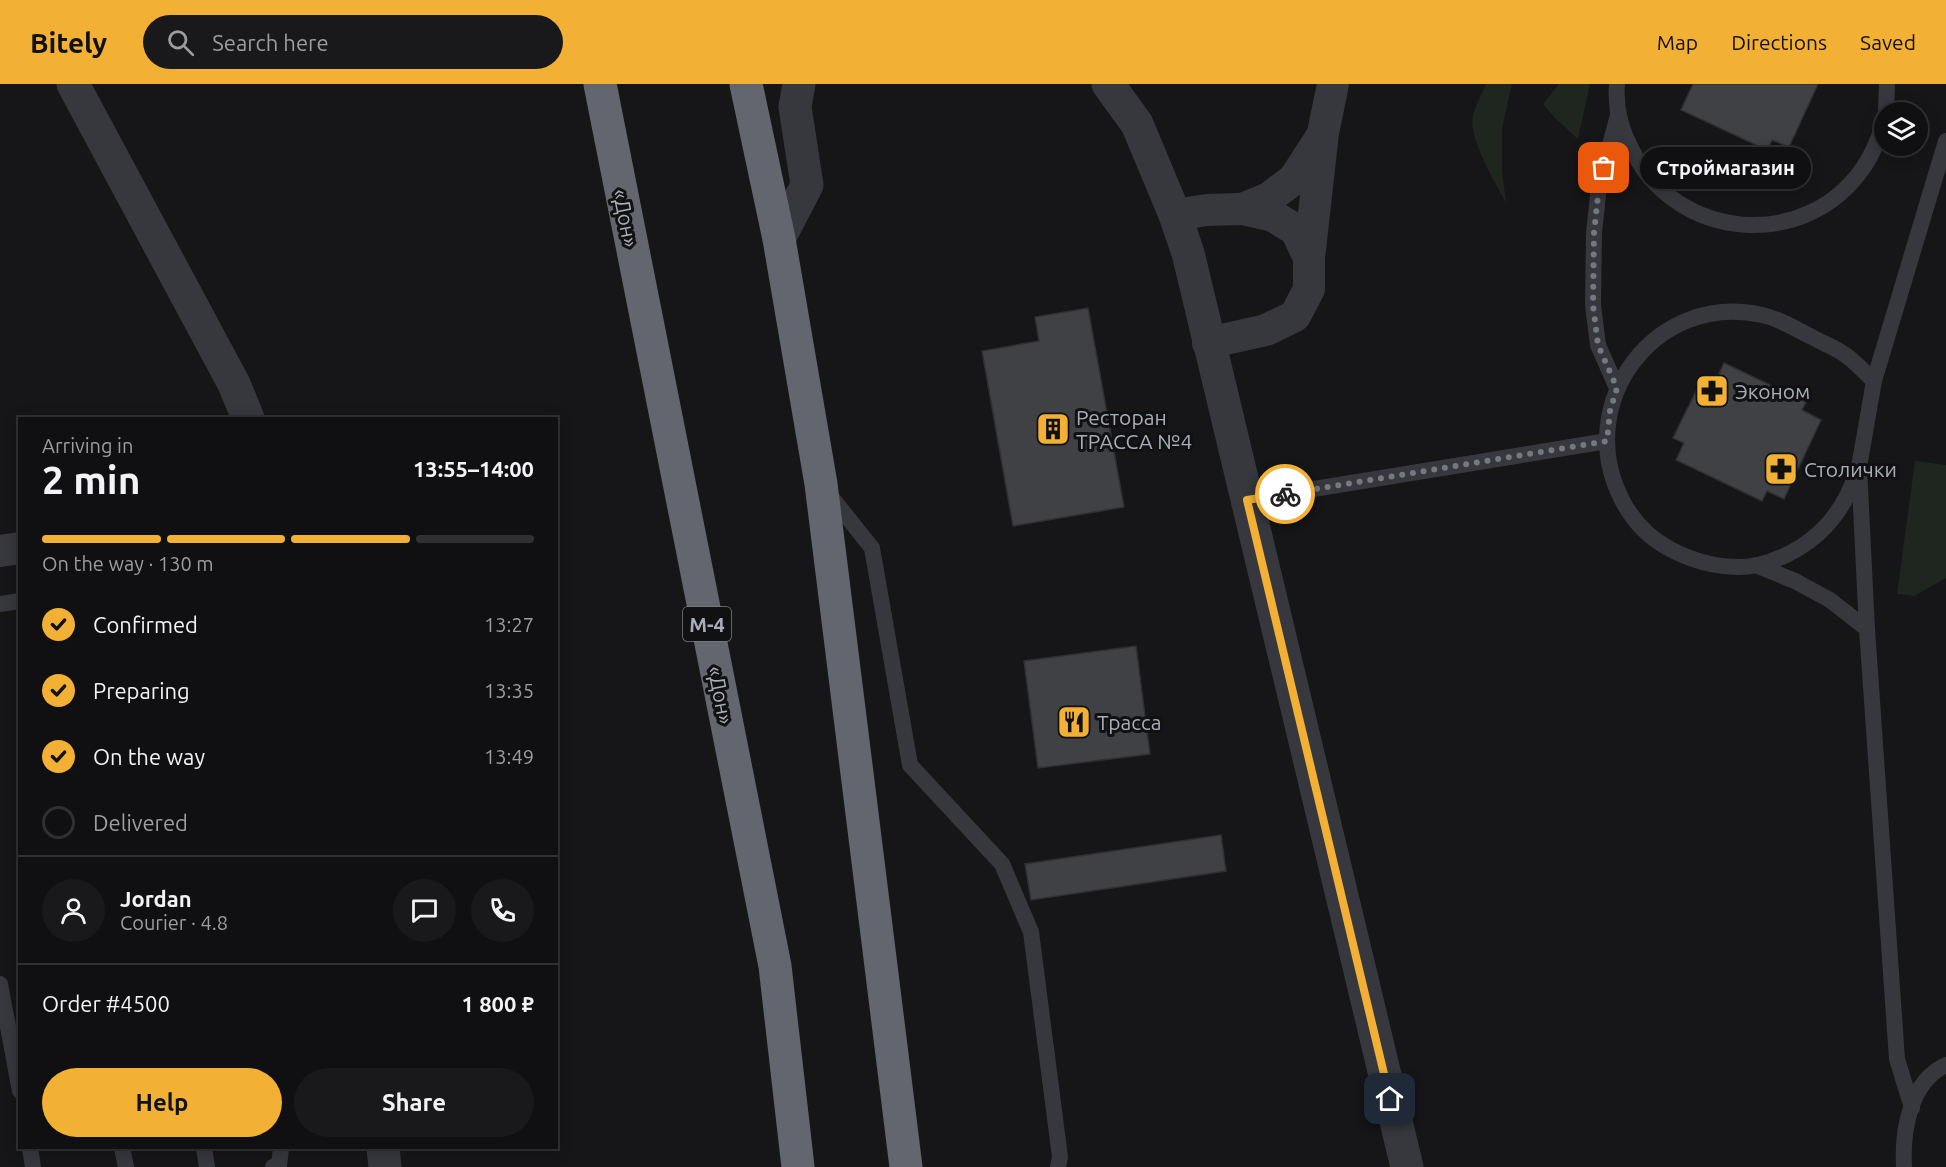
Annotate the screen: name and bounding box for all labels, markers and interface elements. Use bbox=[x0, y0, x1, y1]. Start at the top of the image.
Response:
search box bbox=[143, 15, 563, 69]
icon: search bbox=[164, 26, 197, 59]
text: Bitely bbox=[30, 27, 107, 58]
text: Search here bbox=[212, 30, 329, 55]
text: Map bbox=[1657, 30, 1698, 54]
text: Directions bbox=[1731, 30, 1827, 54]
text: Saved bbox=[1860, 30, 1916, 54]
map controls bbox=[1874, 102, 1928, 156]
button: layers bbox=[1874, 102, 1928, 156]
pin bbox=[1578, 142, 1629, 193]
callout: Строймагазин bbox=[1640, 147, 1811, 189]
icon: bag bbox=[1587, 151, 1620, 184]
text: Строймагазин bbox=[1656, 156, 1795, 179]
street label: «Дон» bbox=[609, 187, 643, 249]
pharmacy icon: Эконом bbox=[1694, 373, 1730, 409]
place label: Эконом bbox=[1735, 379, 1810, 403]
place label: Ресторан ТРАССА №4 bbox=[1076, 405, 1192, 453]
building icon: Ресторан ТРАССА №4 bbox=[1035, 411, 1071, 447]
text: Arriving in bbox=[42, 434, 133, 457]
pharmacy icon: Столички bbox=[1763, 451, 1799, 487]
text: 13:55–14:00 bbox=[413, 456, 534, 481]
place label: Столички bbox=[1804, 457, 1897, 481]
text: 2 min bbox=[42, 458, 141, 501]
courier bbox=[1255, 464, 1315, 524]
icon: bike bbox=[1269, 478, 1302, 511]
text: On the way · 130 m bbox=[42, 552, 214, 575]
road number: М-4 bbox=[683, 607, 731, 641]
icon: check bbox=[42, 608, 75, 641]
text: Confirmed bbox=[93, 612, 198, 637]
text: 13:27 bbox=[484, 613, 534, 636]
street label: «Дон» bbox=[704, 664, 738, 726]
icon: check bbox=[42, 674, 75, 707]
text: Preparing bbox=[93, 678, 190, 703]
text: 13:35 bbox=[484, 679, 534, 702]
restaurant icon: Трасса bbox=[1056, 704, 1092, 740]
place label: Трасса bbox=[1097, 710, 1162, 734]
icon: check bbox=[42, 740, 75, 773]
text: On the way bbox=[93, 744, 205, 769]
text: 13:49 bbox=[484, 745, 534, 768]
text: Delivered bbox=[93, 810, 188, 835]
button: person bbox=[42, 879, 105, 942]
button: chat bbox=[393, 879, 456, 942]
button: phone bbox=[471, 879, 534, 942]
text: Jordan bbox=[120, 886, 192, 911]
text: Courier · 4.8 bbox=[120, 911, 228, 934]
text: Order #4500 bbox=[42, 991, 170, 1016]
text: 1 800 ₽ bbox=[462, 991, 534, 1016]
button: Help bbox=[42, 1068, 282, 1137]
button: Share bbox=[294, 1068, 534, 1137]
pin bbox=[1364, 1073, 1415, 1124]
icon: home bbox=[1373, 1082, 1406, 1115]

